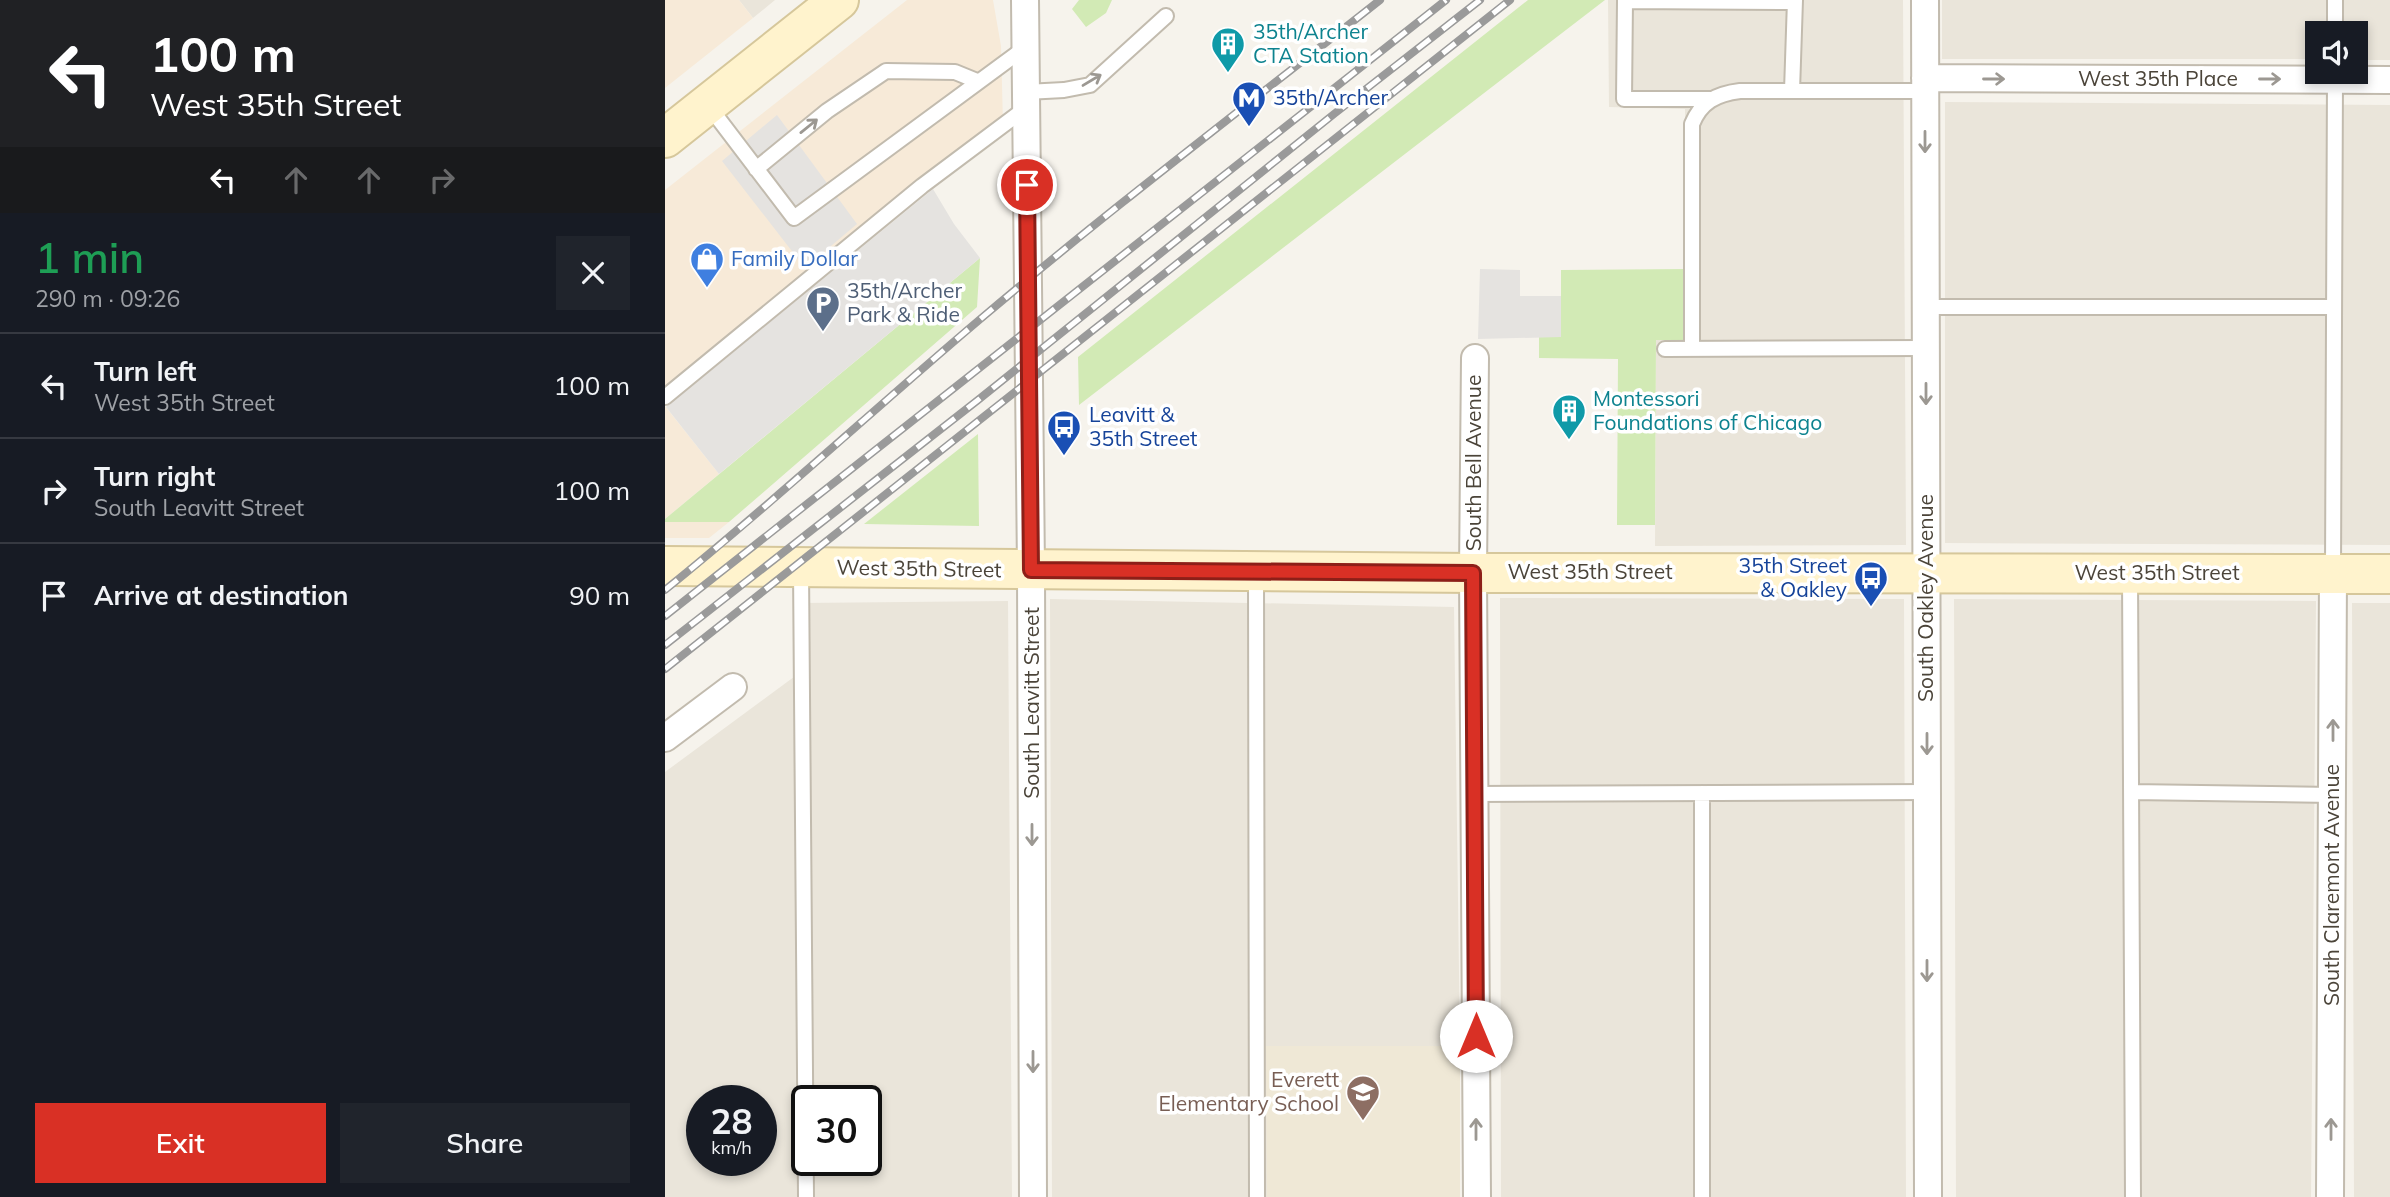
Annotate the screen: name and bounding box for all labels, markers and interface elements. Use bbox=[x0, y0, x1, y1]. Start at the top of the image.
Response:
place label: 35th/Archer CTA Station bbox=[1253, 18, 1369, 68]
map controls bbox=[2305, 21, 2368, 84]
button: sound bbox=[2305, 21, 2368, 84]
text: 100 m bbox=[150, 23, 296, 84]
building icon: 35th/Archer CTA Station bbox=[1209, 25, 1247, 74]
icon: left bbox=[35, 28, 126, 119]
street label: West 35th Place bbox=[2078, 65, 2238, 91]
one-way arrow bbox=[1982, 72, 2005, 86]
one-way arrow bbox=[2258, 72, 2281, 86]
one-way arrow bbox=[1082, 73, 1101, 88]
metro station icon: 35th/Archer bbox=[1230, 79, 1268, 128]
text: West 35th Street bbox=[150, 84, 402, 124]
place label: 35th/Archer bbox=[1273, 84, 1388, 110]
one-way arrow bbox=[800, 118, 818, 134]
one-way arrow bbox=[1918, 130, 1932, 153]
pin bbox=[997, 155, 1057, 215]
icon: left bbox=[204, 161, 242, 199]
icon: ahead bbox=[277, 161, 315, 199]
icon: ahead bbox=[350, 161, 388, 199]
icon: right bbox=[423, 161, 461, 199]
icon: arrive bbox=[1008, 166, 1046, 204]
text: 1 min bbox=[35, 231, 144, 284]
button: close bbox=[556, 236, 630, 310]
shop icon: Family Dollar bbox=[688, 240, 726, 289]
place label: Family Dollar bbox=[731, 245, 858, 271]
place label: 35th/Archer Park & Ride bbox=[847, 277, 962, 327]
text: 290 m · 09:26 bbox=[35, 284, 180, 313]
parking icon: 35th/Archer Park & Ride bbox=[804, 284, 842, 333]
text: Turn left bbox=[94, 355, 196, 388]
icon: left bbox=[35, 367, 73, 405]
text: 100 m bbox=[554, 369, 630, 402]
street label: South Bell Avenue bbox=[1460, 375, 1486, 551]
one-way arrow bbox=[1919, 382, 1933, 405]
place label: Montessori Foundations of Chicago bbox=[1593, 385, 1822, 435]
text: West 35th Street bbox=[94, 388, 275, 417]
building icon: Montessori Foundations of Chicago bbox=[1550, 392, 1588, 441]
place label: Leavitt & 35th Street bbox=[1089, 401, 1197, 451]
bus stop icon: Leavitt & 35th Street bbox=[1045, 408, 1083, 457]
text: Turn right bbox=[94, 460, 215, 493]
icon: right bbox=[35, 472, 73, 510]
text: 100 m bbox=[554, 474, 630, 507]
text: South Leavitt Street bbox=[94, 493, 304, 522]
street label: South Oakley Avenue bbox=[1912, 494, 1938, 702]
place label: 35th Street & Oakley bbox=[1739, 552, 1847, 602]
street label: West 35th Street bbox=[836, 554, 1002, 582]
street label: West 35th Street bbox=[1507, 558, 1673, 584]
bus stop icon: 35th Street & Oakley bbox=[1852, 559, 1890, 608]
street label: West 35th Street bbox=[2074, 559, 2240, 585]
icon: arrive bbox=[35, 577, 73, 615]
text: Arrive at destination bbox=[94, 579, 349, 612]
text: 90 m bbox=[569, 579, 630, 612]
street label: South Leavitt Street bbox=[1018, 607, 1044, 799]
one-way arrow bbox=[2326, 719, 2339, 742]
one-way arrow bbox=[1920, 732, 1934, 755]
street label: South Claremont Avenue bbox=[2318, 764, 2344, 1006]
one-way arrow bbox=[1025, 823, 1039, 846]
one-way arrow bbox=[1920, 959, 1934, 982]
position arrow bbox=[1439, 999, 1513, 1073]
one-way arrow bbox=[1026, 1050, 1040, 1073]
place label: Everett Elementary School bbox=[1158, 1066, 1339, 1116]
school or university icon: Everett Elementary School bbox=[1344, 1073, 1382, 1122]
speed limit sign: 30 bbox=[791, 1085, 882, 1176]
text: 28 bbox=[710, 1099, 753, 1143]
button: Exit bbox=[35, 1103, 326, 1183]
button: Share bbox=[340, 1103, 630, 1183]
one-way arrow bbox=[1469, 1118, 1483, 1141]
one-way arrow bbox=[2324, 1118, 2338, 1141]
text: km/h bbox=[711, 1136, 752, 1159]

